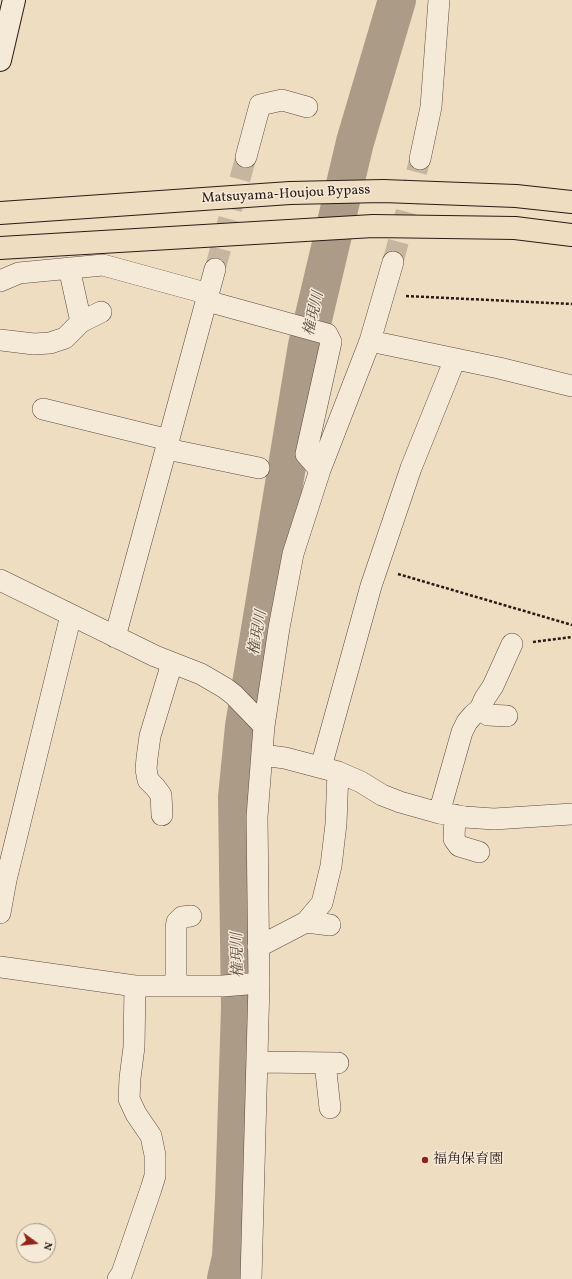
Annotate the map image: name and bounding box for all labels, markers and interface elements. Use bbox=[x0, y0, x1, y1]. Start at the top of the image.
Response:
street label: Matsuyama-Houjou Bypass bbox=[201, 182, 371, 208]
water label: 権現川 bbox=[301, 290, 329, 338]
water label: 権現川 bbox=[246, 609, 272, 657]
water label: 権現川 bbox=[230, 932, 248, 978]
place label: 福角保育園 bbox=[433, 1152, 503, 1168]
marker: 福角保育園 bbox=[420, 1155, 430, 1165]
north arrow bbox=[16, 1223, 56, 1263]
text: N bbox=[39, 1240, 55, 1252]

